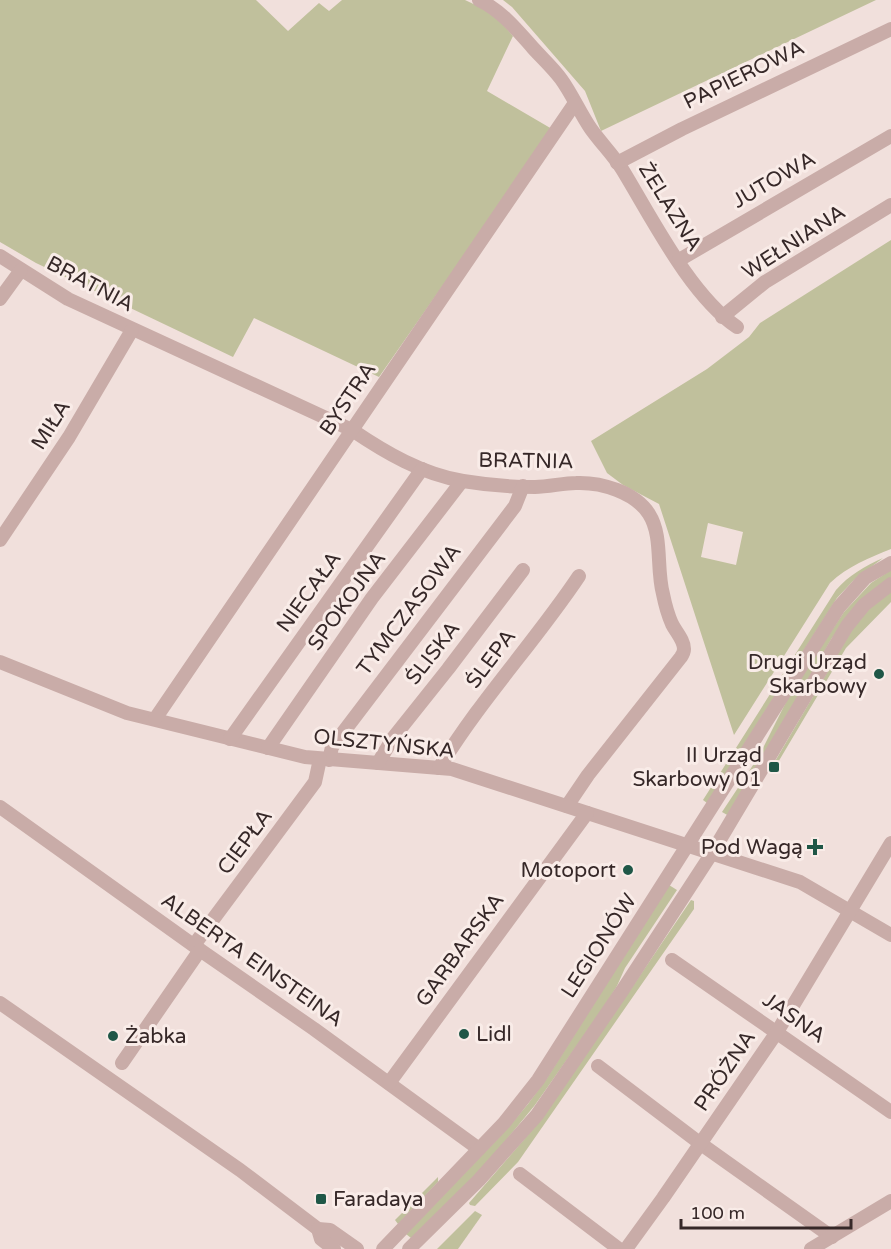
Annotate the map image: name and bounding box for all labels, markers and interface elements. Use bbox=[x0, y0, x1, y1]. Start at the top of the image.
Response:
street label: PAPIEROWA bbox=[680, 35, 808, 115]
street label: JUTOWA bbox=[728, 146, 820, 214]
street label: ŻELAZNA bbox=[633, 158, 707, 256]
street label: WEŁNIANA bbox=[738, 199, 850, 285]
street label: BRATNIA bbox=[42, 251, 138, 317]
street label: BYSTRA bbox=[315, 358, 381, 440]
street label: MIŁA bbox=[26, 396, 76, 454]
street label: BRATNIA bbox=[478, 448, 574, 474]
street label: TYMCZASOWA bbox=[351, 539, 467, 681]
street label: NIECAŁA bbox=[271, 547, 347, 637]
street label: SPOKOJNA bbox=[303, 547, 391, 655]
street label: ŚLISKA bbox=[401, 616, 465, 690]
street label: ŚLEPA bbox=[461, 625, 521, 693]
place label: Drugi Urząd Skarbowy bbox=[748, 650, 867, 699]
marker: Drugi Urząd Skarbowy bbox=[872, 667, 886, 681]
street label: OLSZTYŃSKA bbox=[312, 724, 456, 764]
place label: II Urząd Skarbowy 01 bbox=[633, 743, 762, 792]
marker: II Urząd Skarbowy 01 bbox=[767, 760, 781, 774]
street label: CIEPŁA bbox=[212, 804, 278, 880]
place label: Pod Wagą bbox=[701, 835, 803, 860]
marker: Pod Wagą bbox=[808, 840, 822, 854]
place label: Motoport bbox=[521, 858, 616, 883]
marker: Motoport bbox=[621, 863, 635, 877]
street label: ALBERTA EINSTEINA bbox=[156, 888, 348, 1032]
street label: GARBARSKA bbox=[411, 888, 509, 1012]
street label: LEGIONÓW bbox=[556, 889, 642, 1003]
street label: JASNA bbox=[758, 987, 830, 1049]
place label: Lidl bbox=[476, 1022, 512, 1047]
place label: Żabka bbox=[125, 1024, 187, 1049]
street label: PRÓŻNA bbox=[689, 1026, 761, 1116]
marker: Lidl bbox=[457, 1027, 471, 1041]
marker: Żabka bbox=[106, 1029, 120, 1043]
place label: Faradaya bbox=[333, 1187, 424, 1212]
marker: Faradaya bbox=[314, 1192, 328, 1206]
scale bar bbox=[681, 1192, 850, 1230]
text: 100 m bbox=[690, 1202, 745, 1224]

